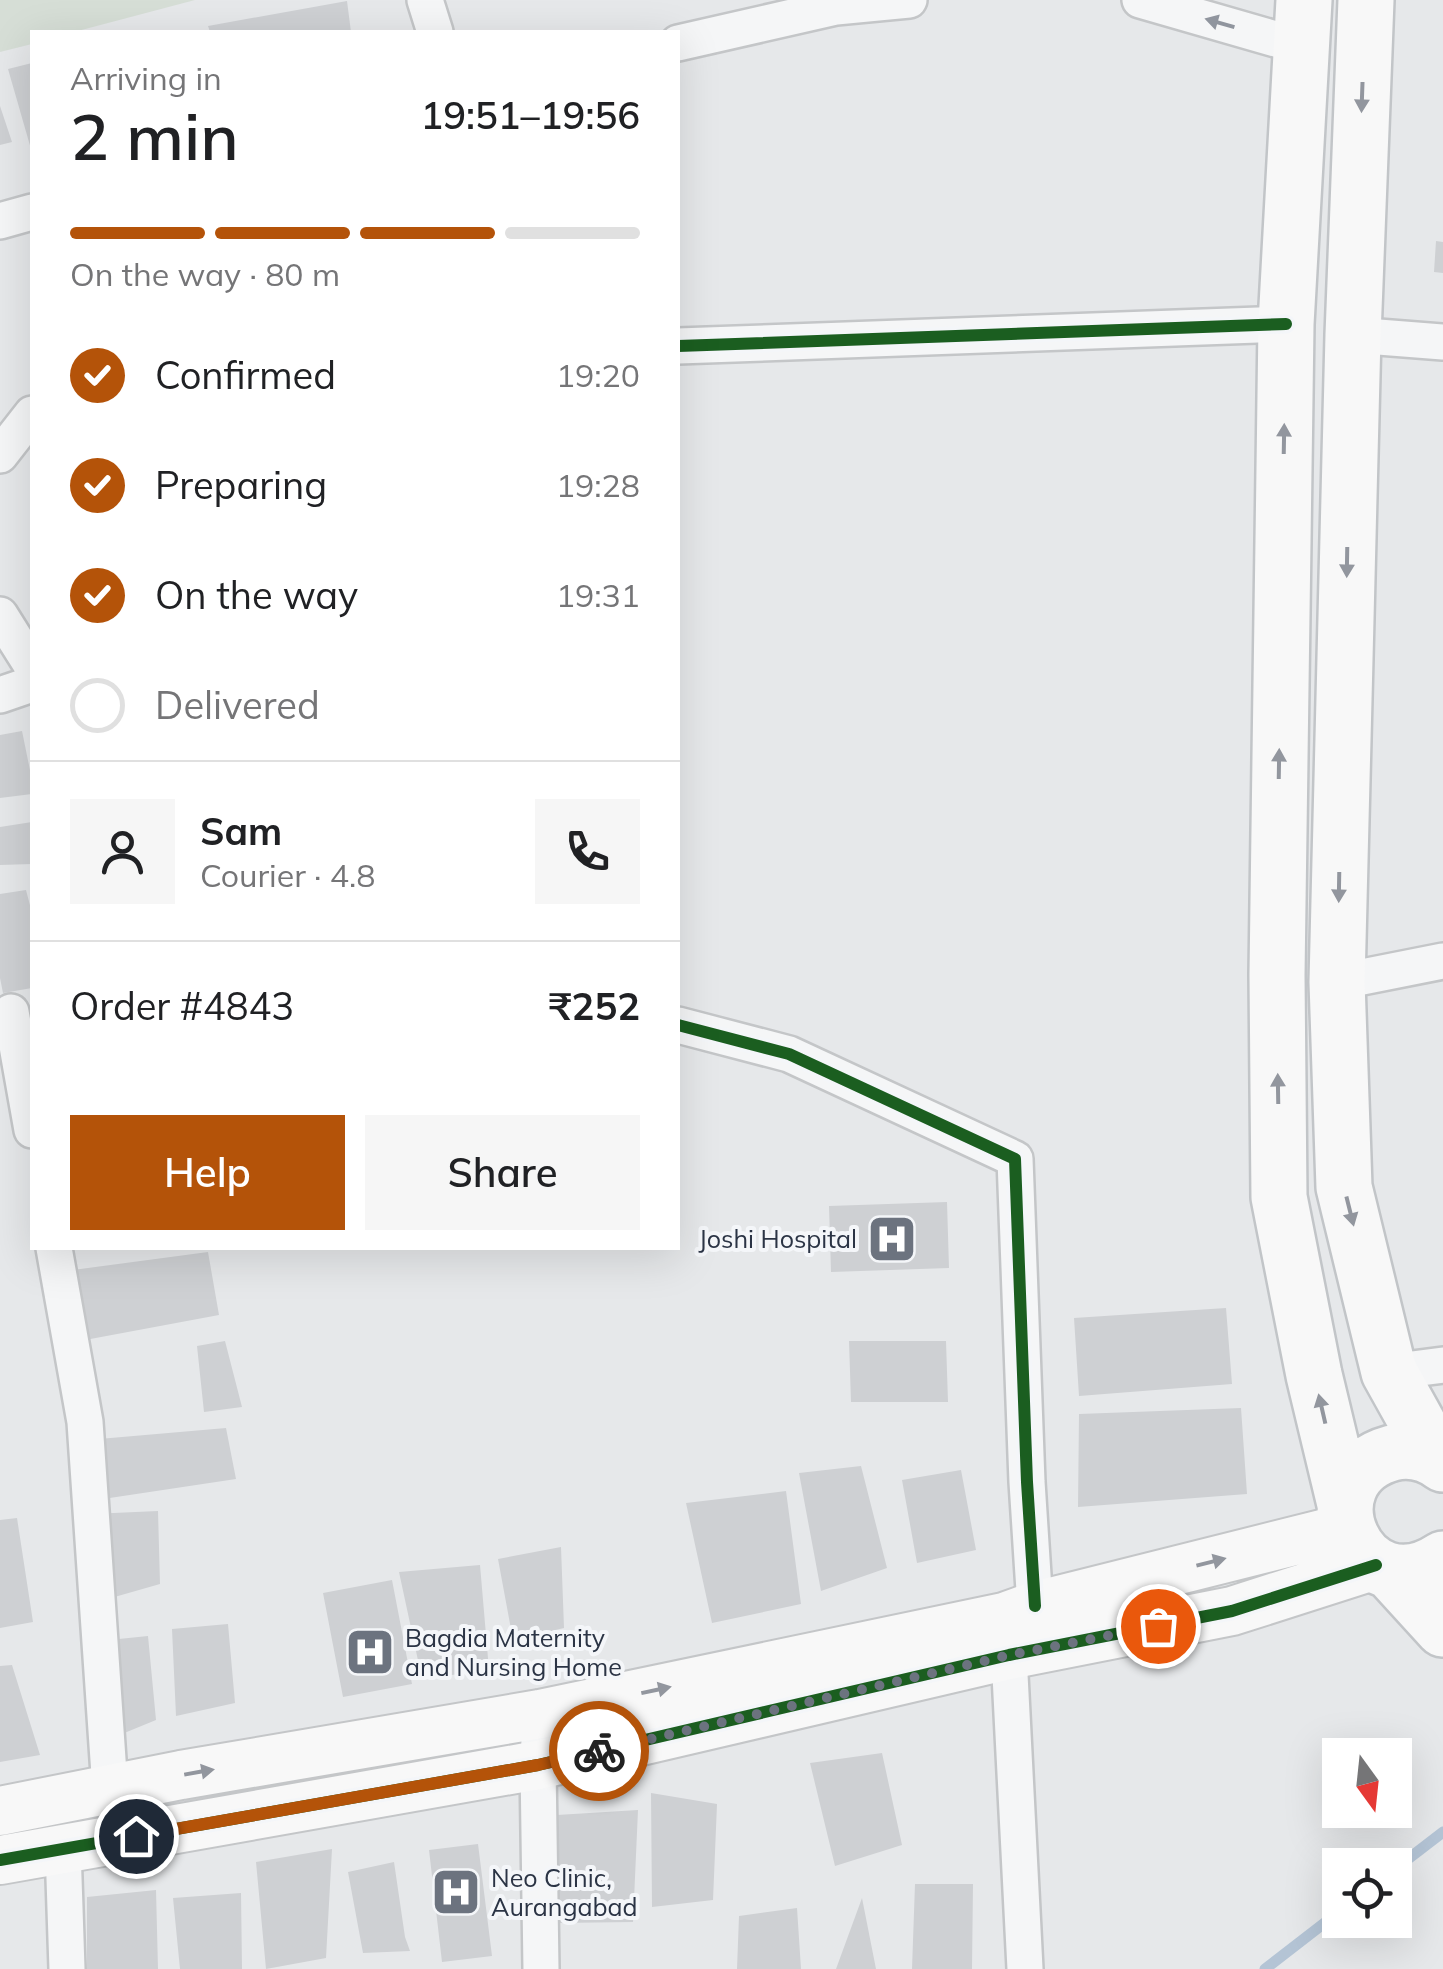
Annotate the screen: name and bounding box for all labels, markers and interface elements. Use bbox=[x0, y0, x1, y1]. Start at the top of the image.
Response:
one-way arrow bbox=[1204, 15, 1235, 30]
text: Arriving in bbox=[70, 58, 222, 98]
one-way arrow bbox=[1354, 82, 1370, 114]
text: 19:51–19:56 bbox=[420, 91, 640, 139]
text: 2 min bbox=[70, 95, 239, 176]
text: On the way · 80 m bbox=[70, 254, 340, 294]
icon: check bbox=[70, 348, 125, 403]
text: Confirmed bbox=[155, 351, 336, 399]
text: 19:20 bbox=[556, 355, 640, 395]
one-way arrow bbox=[1276, 422, 1292, 454]
icon: check bbox=[70, 458, 125, 513]
text: Preparing bbox=[155, 461, 327, 509]
text: 19:28 bbox=[556, 465, 640, 505]
one-way arrow bbox=[1339, 547, 1355, 579]
icon: check bbox=[70, 568, 125, 623]
text: On the way bbox=[155, 571, 358, 619]
text: 19:31 bbox=[556, 575, 640, 615]
text: Delivered bbox=[155, 681, 320, 729]
one-way arrow bbox=[1272, 747, 1288, 779]
button: person bbox=[70, 799, 175, 904]
button: phone bbox=[535, 799, 640, 904]
text: Sam bbox=[200, 807, 282, 855]
text: Courier · 4.8 bbox=[200, 855, 376, 895]
one-way arrow bbox=[1331, 872, 1347, 904]
text: Order #4843 bbox=[70, 982, 294, 1030]
text: ₹252 bbox=[549, 982, 640, 1030]
one-way arrow bbox=[1270, 1072, 1286, 1104]
button: Help bbox=[70, 1115, 345, 1230]
button: Share bbox=[365, 1115, 640, 1230]
one-way arrow bbox=[1343, 1196, 1358, 1227]
hospital icon: Joshi Hospital bbox=[866, 1213, 918, 1265]
place label: Joshi Hospital bbox=[698, 1223, 857, 1254]
one-way arrow bbox=[1314, 1393, 1329, 1424]
one-way arrow bbox=[1196, 1553, 1227, 1569]
pin bbox=[1116, 1584, 1201, 1669]
icon: bag bbox=[1131, 1599, 1186, 1654]
place label: Bagdia Maternity and Nursing Home bbox=[405, 1622, 622, 1682]
hospital icon: Bagdia Maternity and Nursing Home bbox=[344, 1626, 396, 1678]
one-way arrow bbox=[641, 1681, 672, 1697]
courier bbox=[549, 1701, 649, 1801]
icon: bike bbox=[572, 1724, 627, 1779]
north arrow bbox=[1322, 1738, 1412, 1828]
map controls bbox=[1322, 1738, 1412, 1938]
one-way arrow bbox=[184, 1764, 215, 1779]
pin bbox=[94, 1794, 179, 1879]
icon: home bbox=[109, 1809, 164, 1864]
button: locate bbox=[1322, 1848, 1412, 1938]
place label: Neo Clinic, Aurangabad bbox=[491, 1862, 637, 1922]
hospital icon: Neo Clinic, Aurangabad bbox=[430, 1866, 482, 1918]

